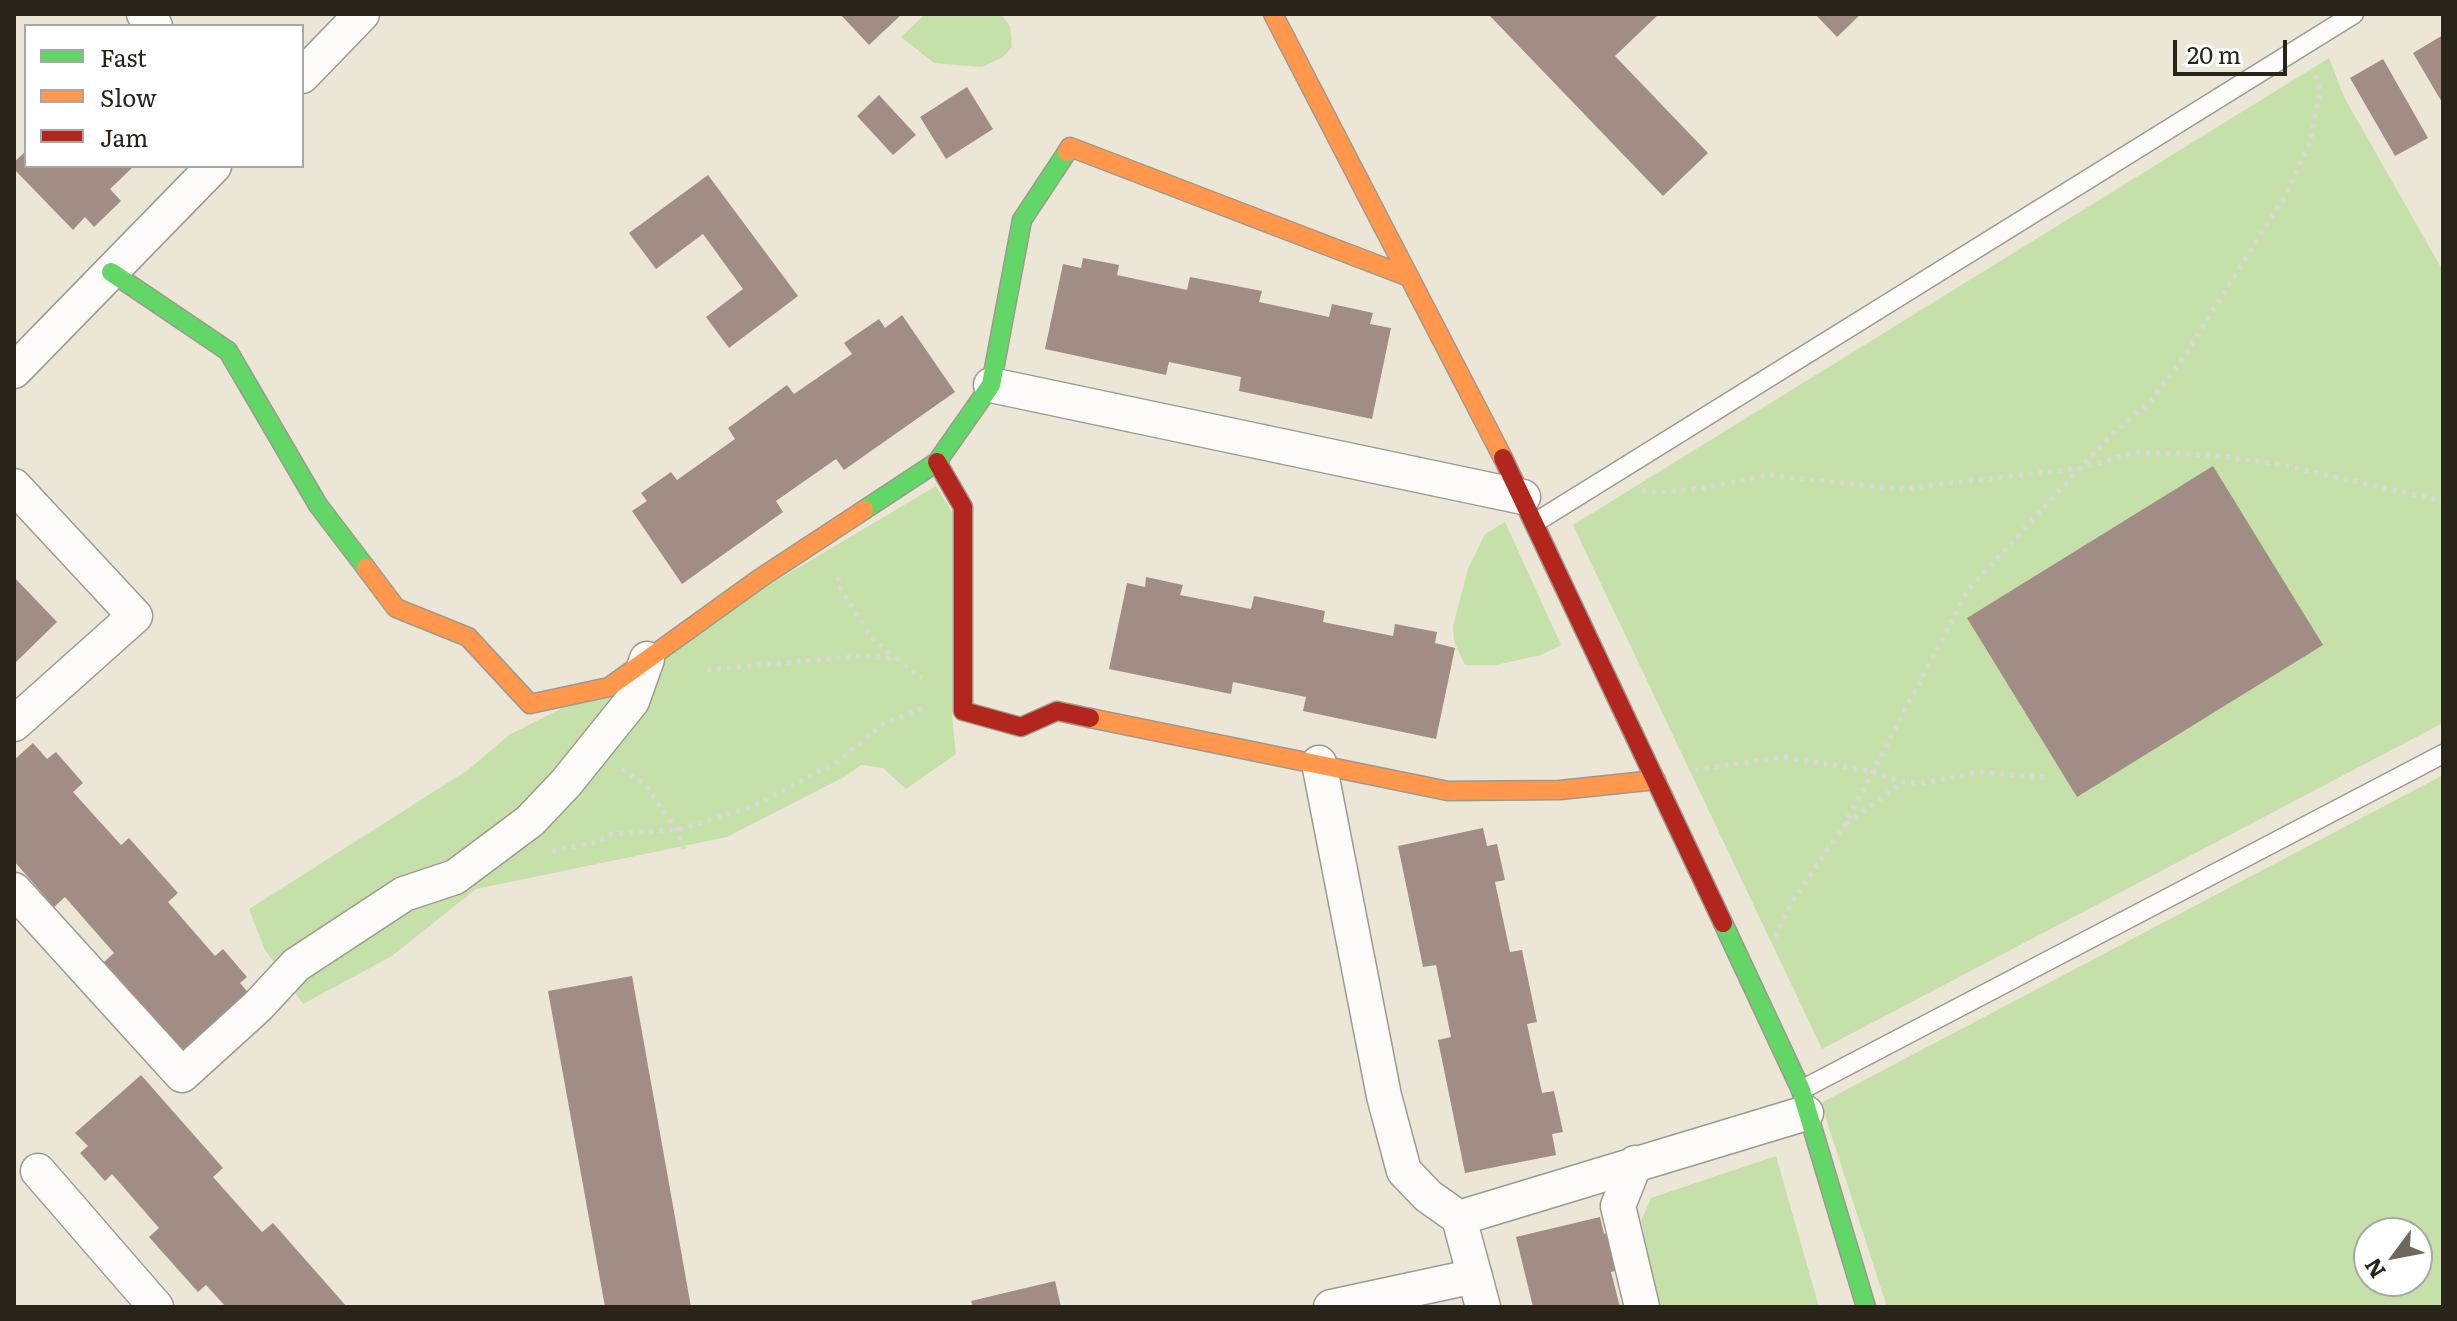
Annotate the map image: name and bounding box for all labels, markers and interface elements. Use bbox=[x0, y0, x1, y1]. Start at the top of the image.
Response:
legend bbox=[24, 24, 304, 168]
scale bar bbox=[2177, 24, 2291, 74]
text: 20 m bbox=[2187, 36, 2241, 71]
text: Fast bbox=[100, 39, 147, 74]
text: Slow bbox=[100, 79, 157, 114]
text: Jam bbox=[100, 119, 148, 154]
north arrow bbox=[2353, 1217, 2433, 1297]
text: N bbox=[2355, 1252, 2393, 1285]

